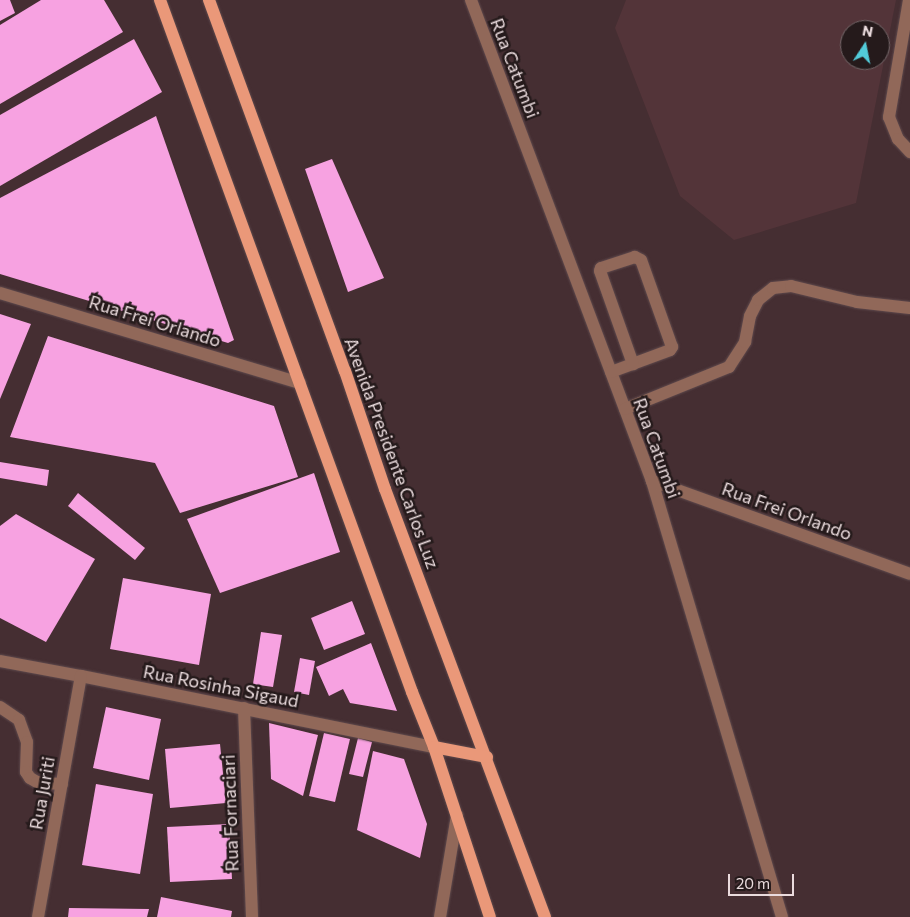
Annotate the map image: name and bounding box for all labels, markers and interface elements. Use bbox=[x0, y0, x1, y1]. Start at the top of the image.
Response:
street label: Rua Catumbi bbox=[486, 15, 544, 121]
north arrow bbox=[840, 20, 890, 70]
text: N bbox=[861, 21, 875, 40]
street label: Rua Frei Orlando bbox=[86, 291, 224, 351]
street label: Avenida Presidente Carlos Luz bbox=[340, 335, 444, 571]
street label: Rua Catumbi bbox=[629, 395, 685, 501]
street label: Rua Frei Orlando bbox=[719, 477, 855, 545]
street label: Rua Rosinha Sigaud bbox=[141, 660, 301, 712]
street label: Rua Fornaciari bbox=[217, 754, 243, 872]
street label: Rua Juriti bbox=[25, 755, 59, 831]
scale bar bbox=[730, 864, 796, 896]
text: 20 m bbox=[736, 874, 770, 892]

